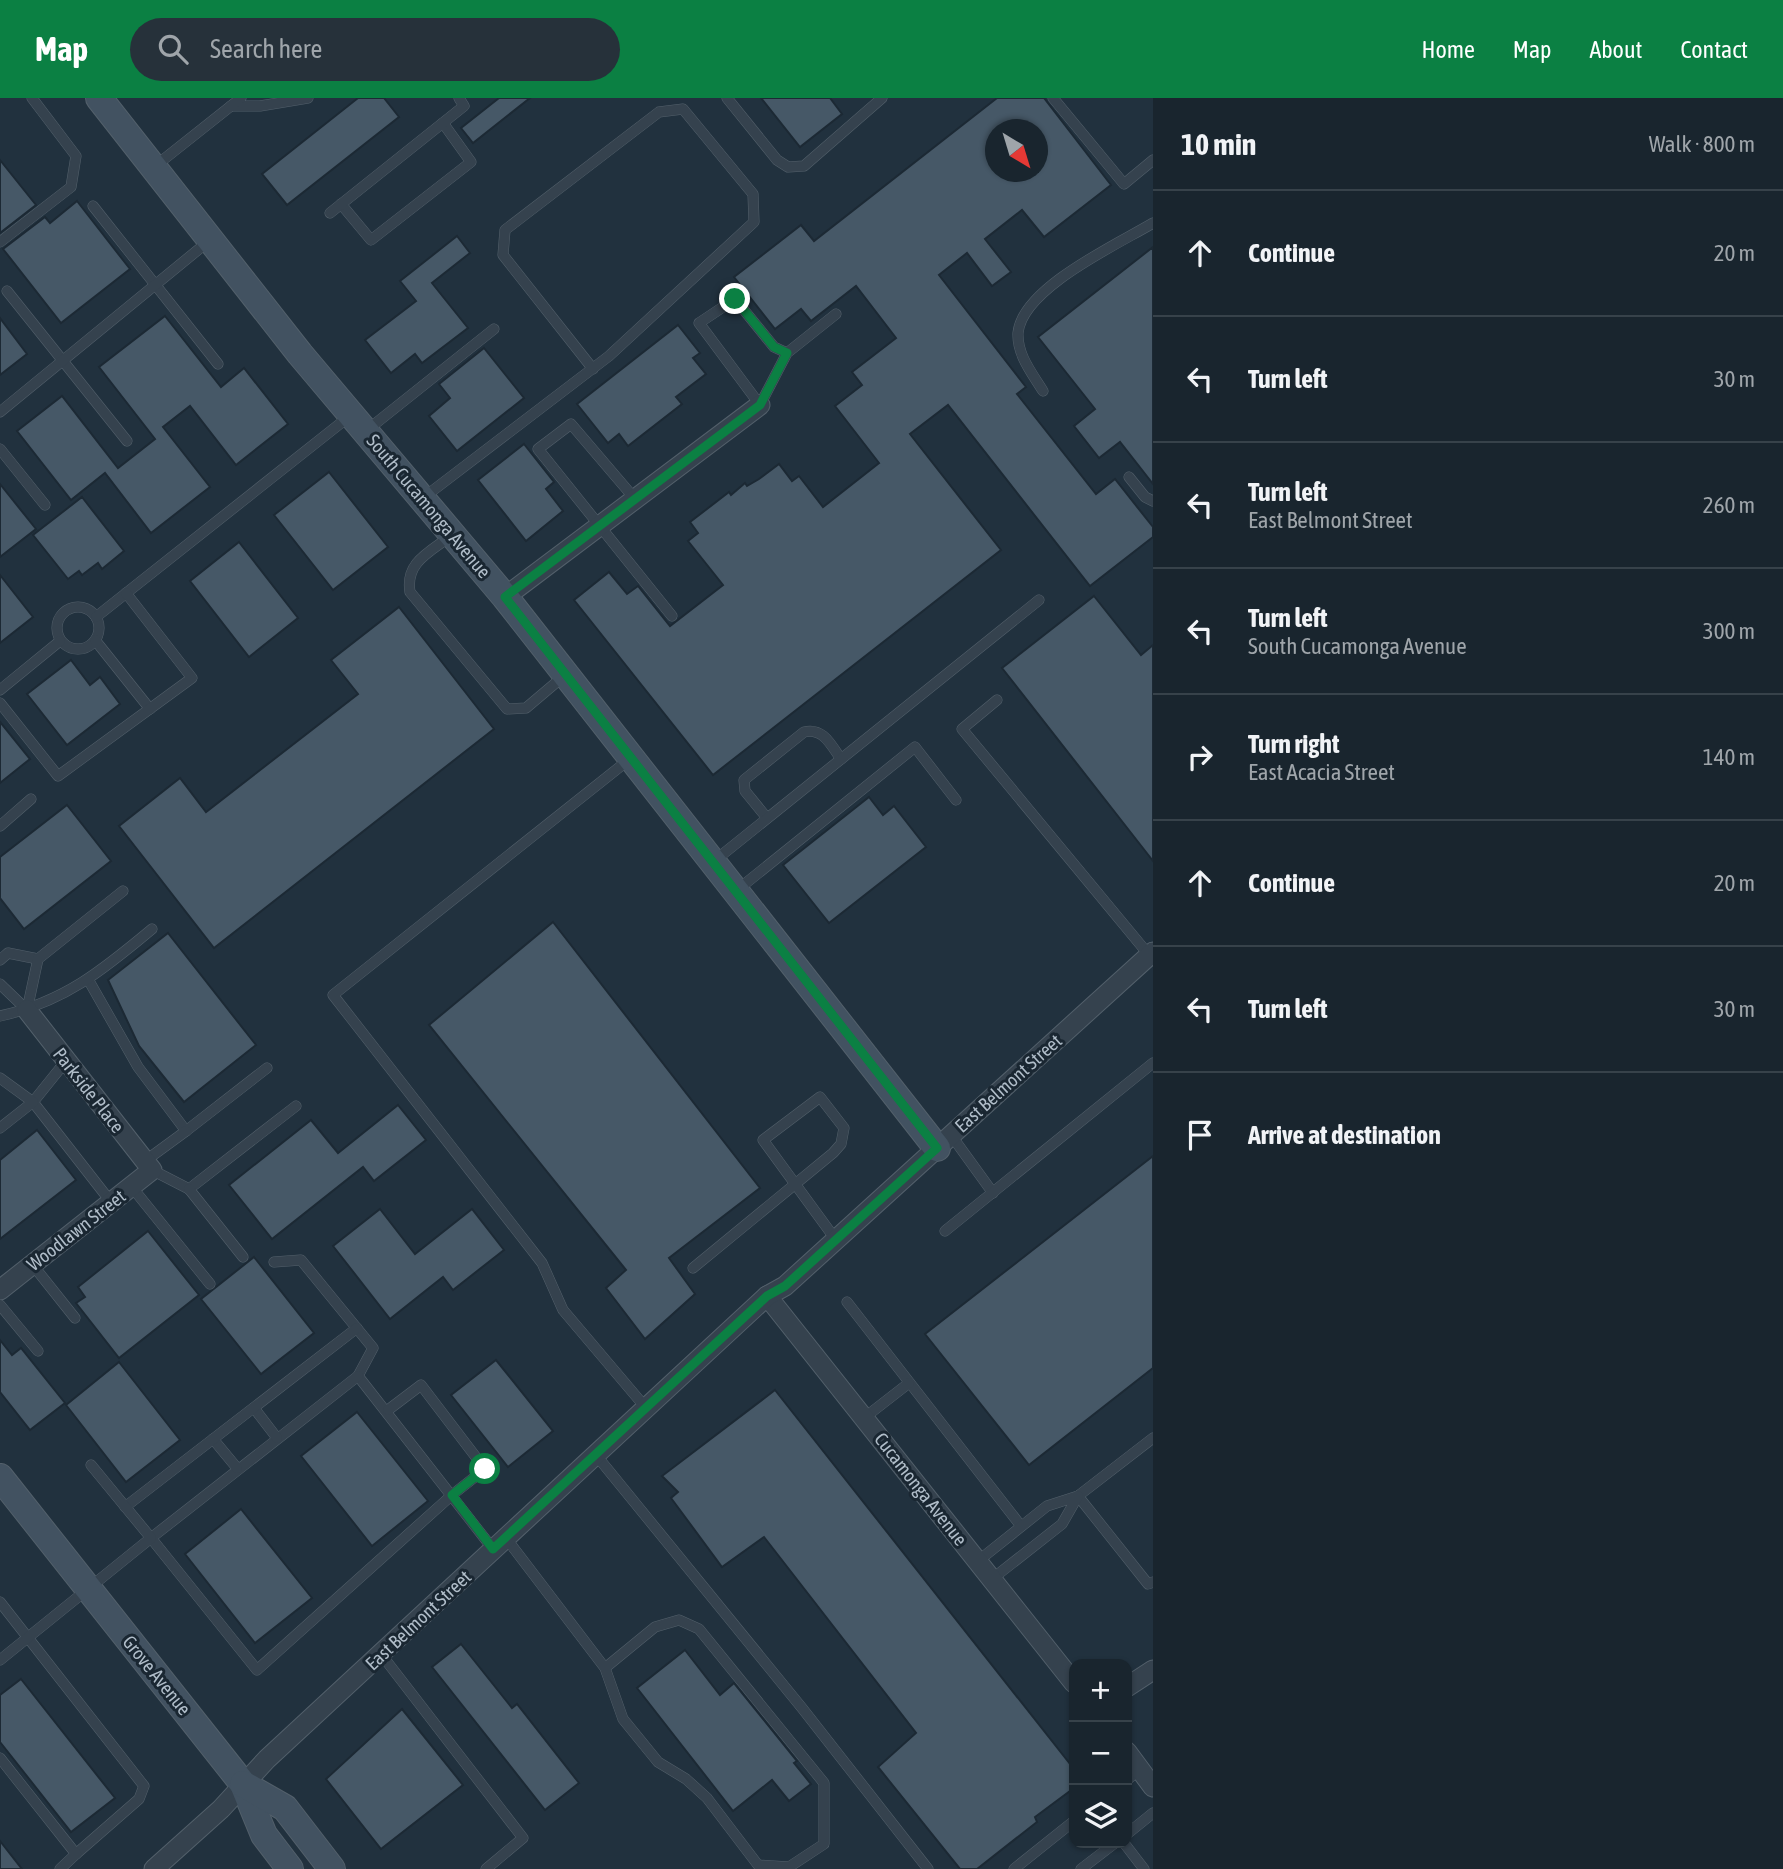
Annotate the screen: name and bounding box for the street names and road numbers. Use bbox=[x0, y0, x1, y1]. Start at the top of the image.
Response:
street label: South Cucamonga Avenue bbox=[363, 430, 495, 582]
street label: East Belmont Street bbox=[950, 1029, 1066, 1137]
street label: Parkside Place bbox=[49, 1043, 129, 1137]
street label: Woodlawn Street bbox=[22, 1185, 130, 1275]
street label: Cucamonga Avenue bbox=[870, 1428, 972, 1550]
street label: East Belmont Street bbox=[361, 1566, 475, 1674]
street label: Grove Avenue bbox=[118, 1631, 196, 1719]

